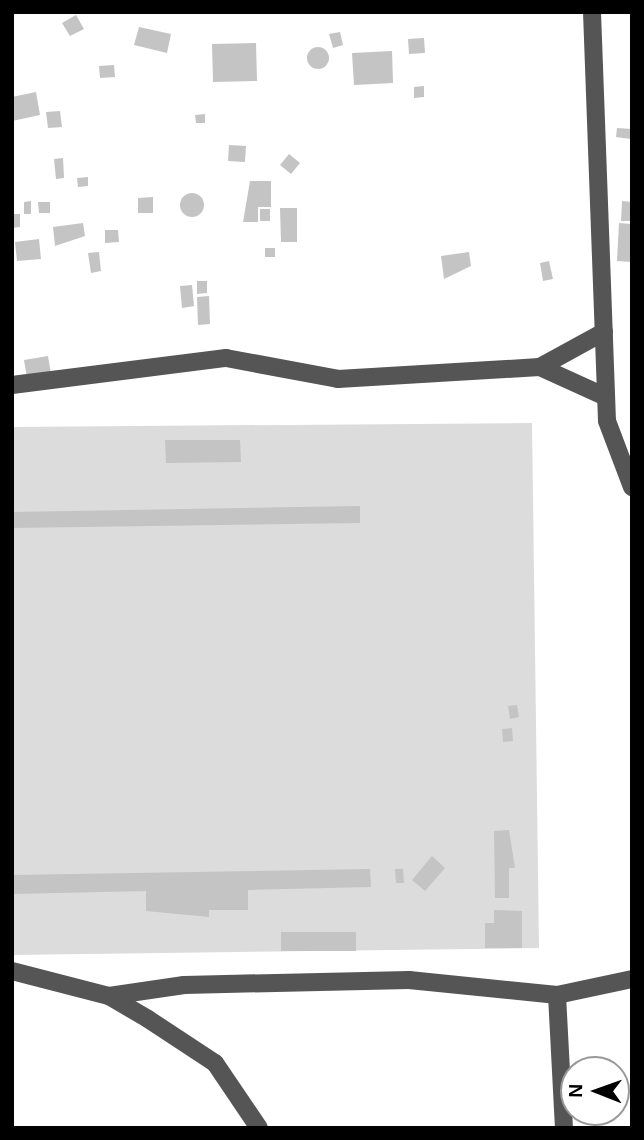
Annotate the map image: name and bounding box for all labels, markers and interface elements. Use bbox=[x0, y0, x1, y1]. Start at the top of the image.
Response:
north arrow bbox=[560, 1056, 630, 1126]
text: N bbox=[565, 1084, 586, 1098]

